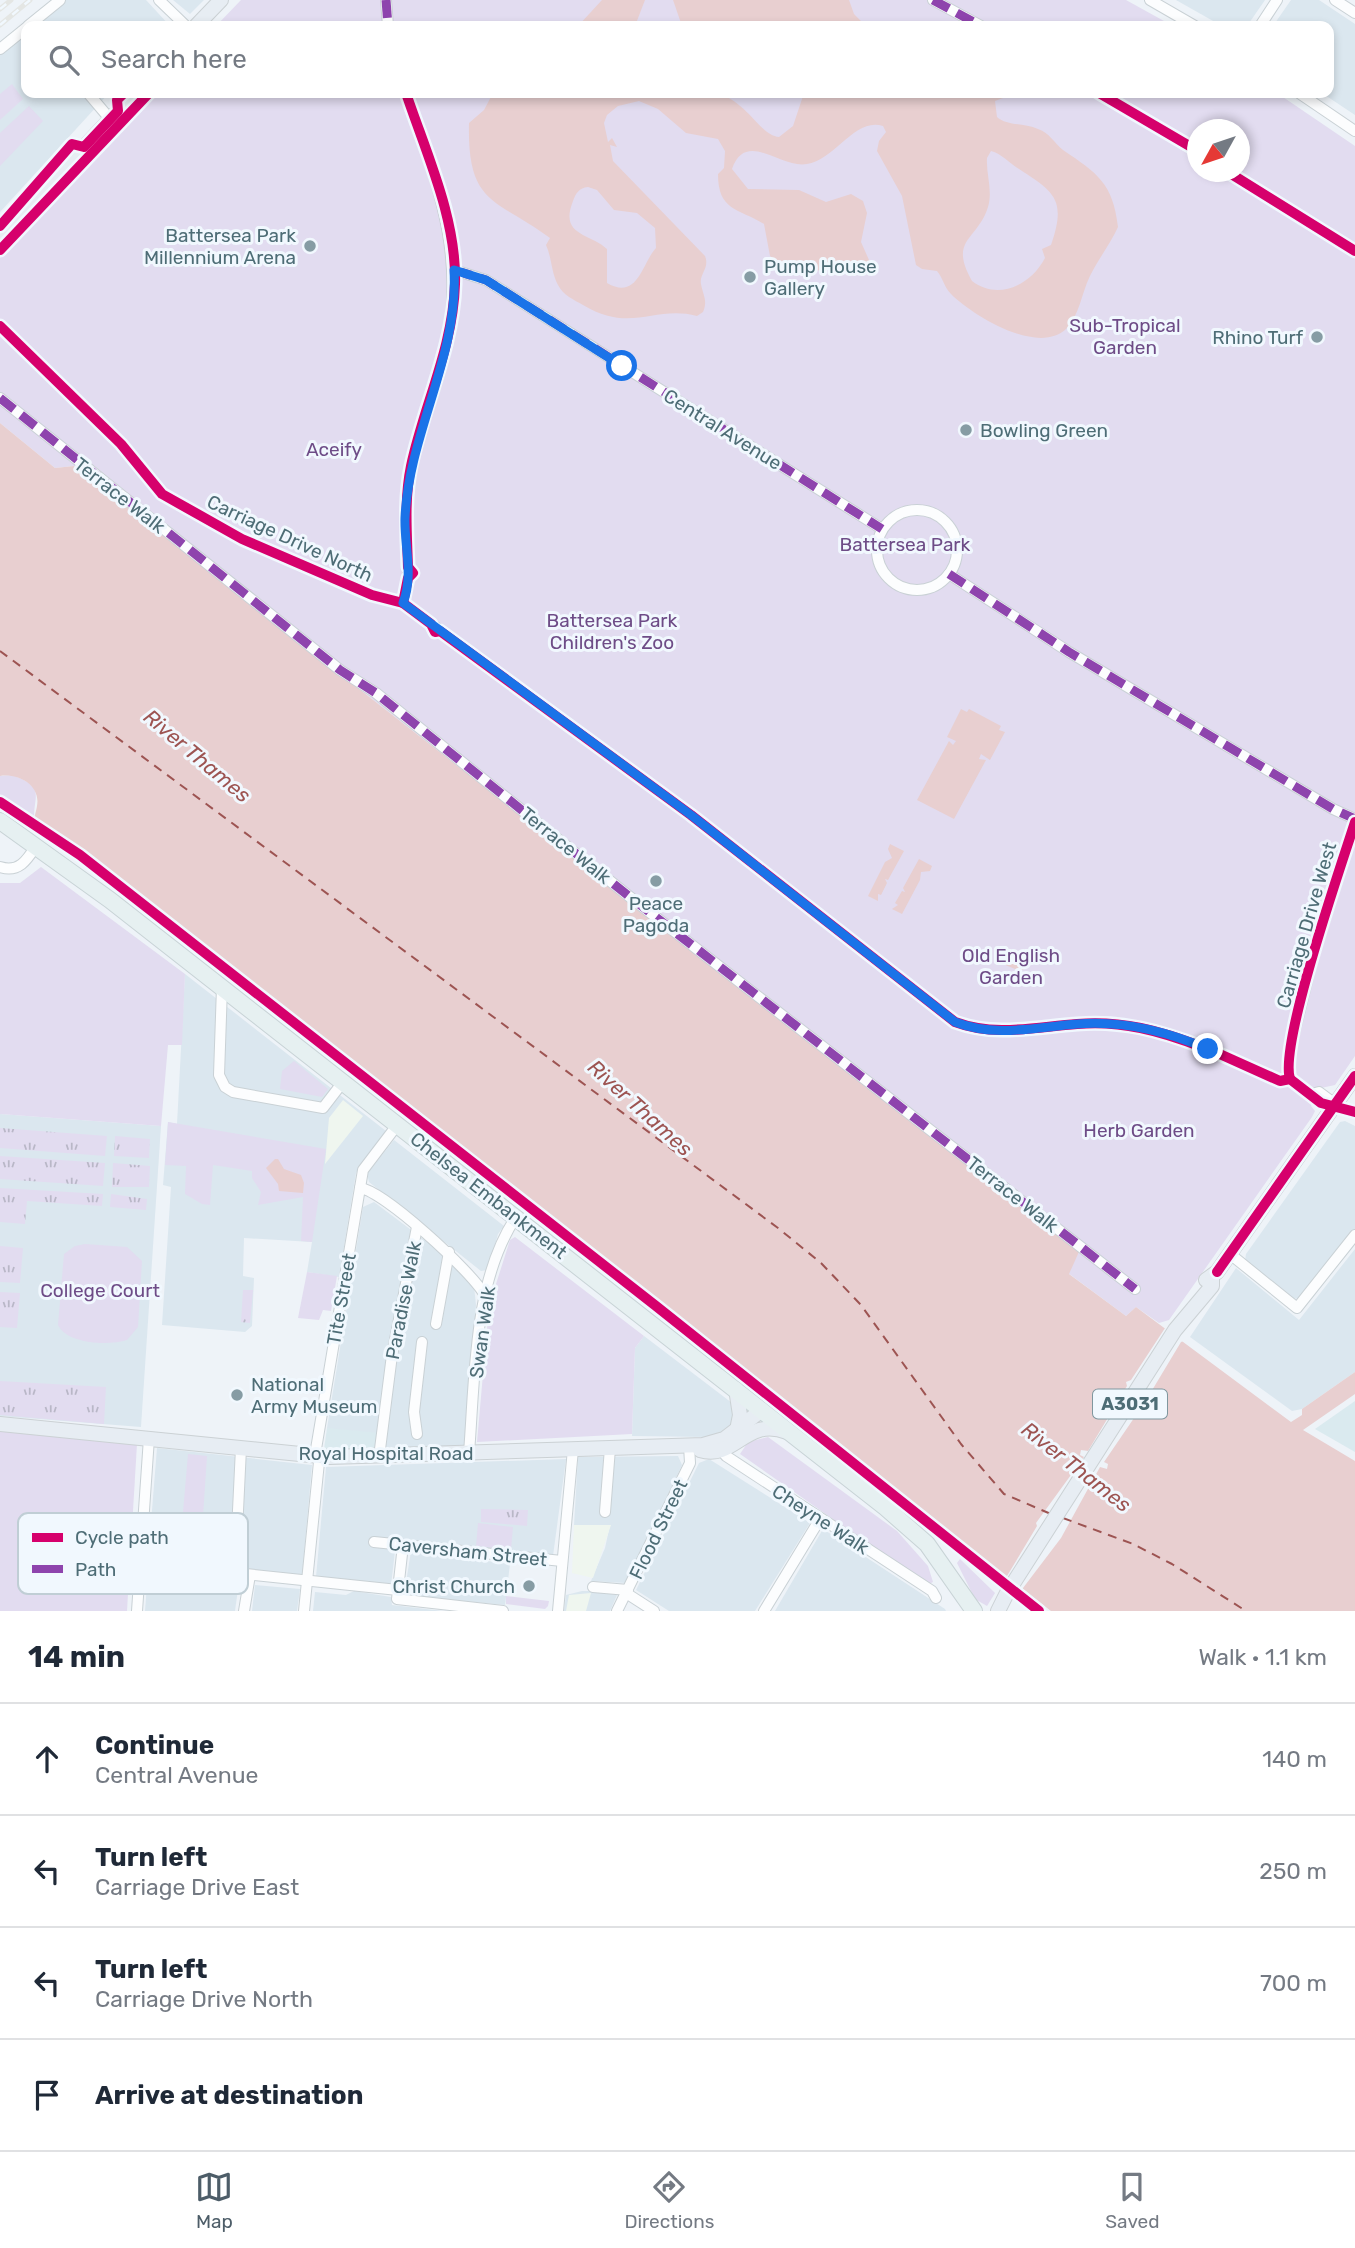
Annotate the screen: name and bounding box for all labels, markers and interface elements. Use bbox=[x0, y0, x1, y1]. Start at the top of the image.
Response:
search box bbox=[21, 21, 1334, 98]
icon: search bbox=[45, 41, 83, 79]
text: Search here bbox=[101, 44, 247, 75]
north arrow bbox=[1187, 119, 1250, 182]
place label: Battersea Park Millennium Arena bbox=[144, 224, 296, 269]
marker: Battersea Park Millennium Arena bbox=[302, 238, 318, 254]
place label: Pump House Gallery bbox=[764, 255, 877, 300]
marker: Pump House Gallery bbox=[742, 269, 758, 285]
park label: Sub-Tropical Garden bbox=[1069, 314, 1181, 359]
place label: Rhino Turf bbox=[1212, 326, 1304, 349]
marker: Rhino Turf bbox=[1309, 329, 1325, 345]
route start bbox=[606, 350, 637, 381]
street label: Central Avenue bbox=[659, 384, 786, 475]
place label: Bowling Green bbox=[980, 419, 1108, 442]
marker: Bowling Green bbox=[958, 422, 974, 438]
park label: Aceify bbox=[306, 438, 362, 461]
street label: Terrace Walk bbox=[69, 453, 170, 538]
street label: Carriage Drive North bbox=[203, 490, 376, 587]
park label: Battersea Park bbox=[840, 533, 971, 556]
park label: Battersea Park Children's Zoo bbox=[547, 609, 678, 654]
water label: River Thames bbox=[139, 704, 256, 808]
street label: Terrace Walk bbox=[516, 802, 616, 889]
street label: Carriage Drive West bbox=[1272, 839, 1341, 1011]
marker: Peace Pagoda bbox=[648, 873, 664, 889]
place label: Peace Pagoda bbox=[623, 892, 689, 937]
park label: Old English Garden bbox=[962, 944, 1060, 989]
route end bbox=[1192, 1033, 1223, 1064]
water label: River Thames bbox=[583, 1054, 698, 1161]
park label: Herb Garden bbox=[1083, 1119, 1195, 1142]
street label: Chelsea Embankment bbox=[406, 1127, 572, 1264]
street label: Terrace Walk bbox=[962, 1152, 1063, 1237]
street label: Paradise Walk bbox=[381, 1239, 426, 1361]
street label: Tite Street bbox=[322, 1251, 361, 1347]
park label: College Court bbox=[40, 1279, 160, 1302]
street label: Swan Walk bbox=[465, 1284, 500, 1380]
place label: National Army Museum bbox=[251, 1373, 377, 1418]
marker: National Army Museum bbox=[229, 1387, 245, 1403]
road number: A3031 bbox=[1093, 1390, 1167, 1419]
water label: River Thames bbox=[1017, 1416, 1136, 1517]
street label: Royal Hospital Road bbox=[298, 1442, 474, 1465]
street label: Flood Street bbox=[624, 1475, 693, 1583]
street label: Cheyne Walk bbox=[768, 1479, 874, 1559]
legend bbox=[18, 1513, 248, 1594]
text: Cycle path bbox=[75, 1526, 169, 1549]
street label: Caversham Street bbox=[388, 1532, 549, 1571]
text: Path bbox=[75, 1558, 116, 1581]
place label: Christ Church bbox=[392, 1575, 515, 1598]
marker: Christ Church bbox=[521, 1578, 537, 1594]
text: 14 min bbox=[28, 1639, 125, 1675]
text: Walk · 1.1 km bbox=[1198, 1643, 1327, 1671]
text: Continue bbox=[95, 1730, 214, 1761]
icon: ahead bbox=[28, 1740, 66, 1778]
text: 140 m bbox=[1262, 1745, 1327, 1773]
text: Central Avenue bbox=[95, 1761, 258, 1789]
text: Turn left bbox=[95, 1842, 207, 1873]
icon: left bbox=[28, 1852, 66, 1890]
text: 250 m bbox=[1259, 1857, 1327, 1885]
text: Carriage Drive East bbox=[95, 1873, 299, 1901]
text: Turn left bbox=[95, 1954, 207, 1985]
icon: left bbox=[28, 1964, 66, 2002]
text: 700 m bbox=[1260, 1969, 1327, 1997]
text: Carriage Drive North bbox=[95, 1985, 313, 2013]
icon: arrive bbox=[28, 2076, 66, 2114]
text: Arrive at destination bbox=[95, 2080, 363, 2111]
tab: Map bbox=[195, 2168, 233, 2233]
tab: Directions bbox=[624, 2168, 714, 2233]
tab: Saved bbox=[1105, 2168, 1160, 2233]

